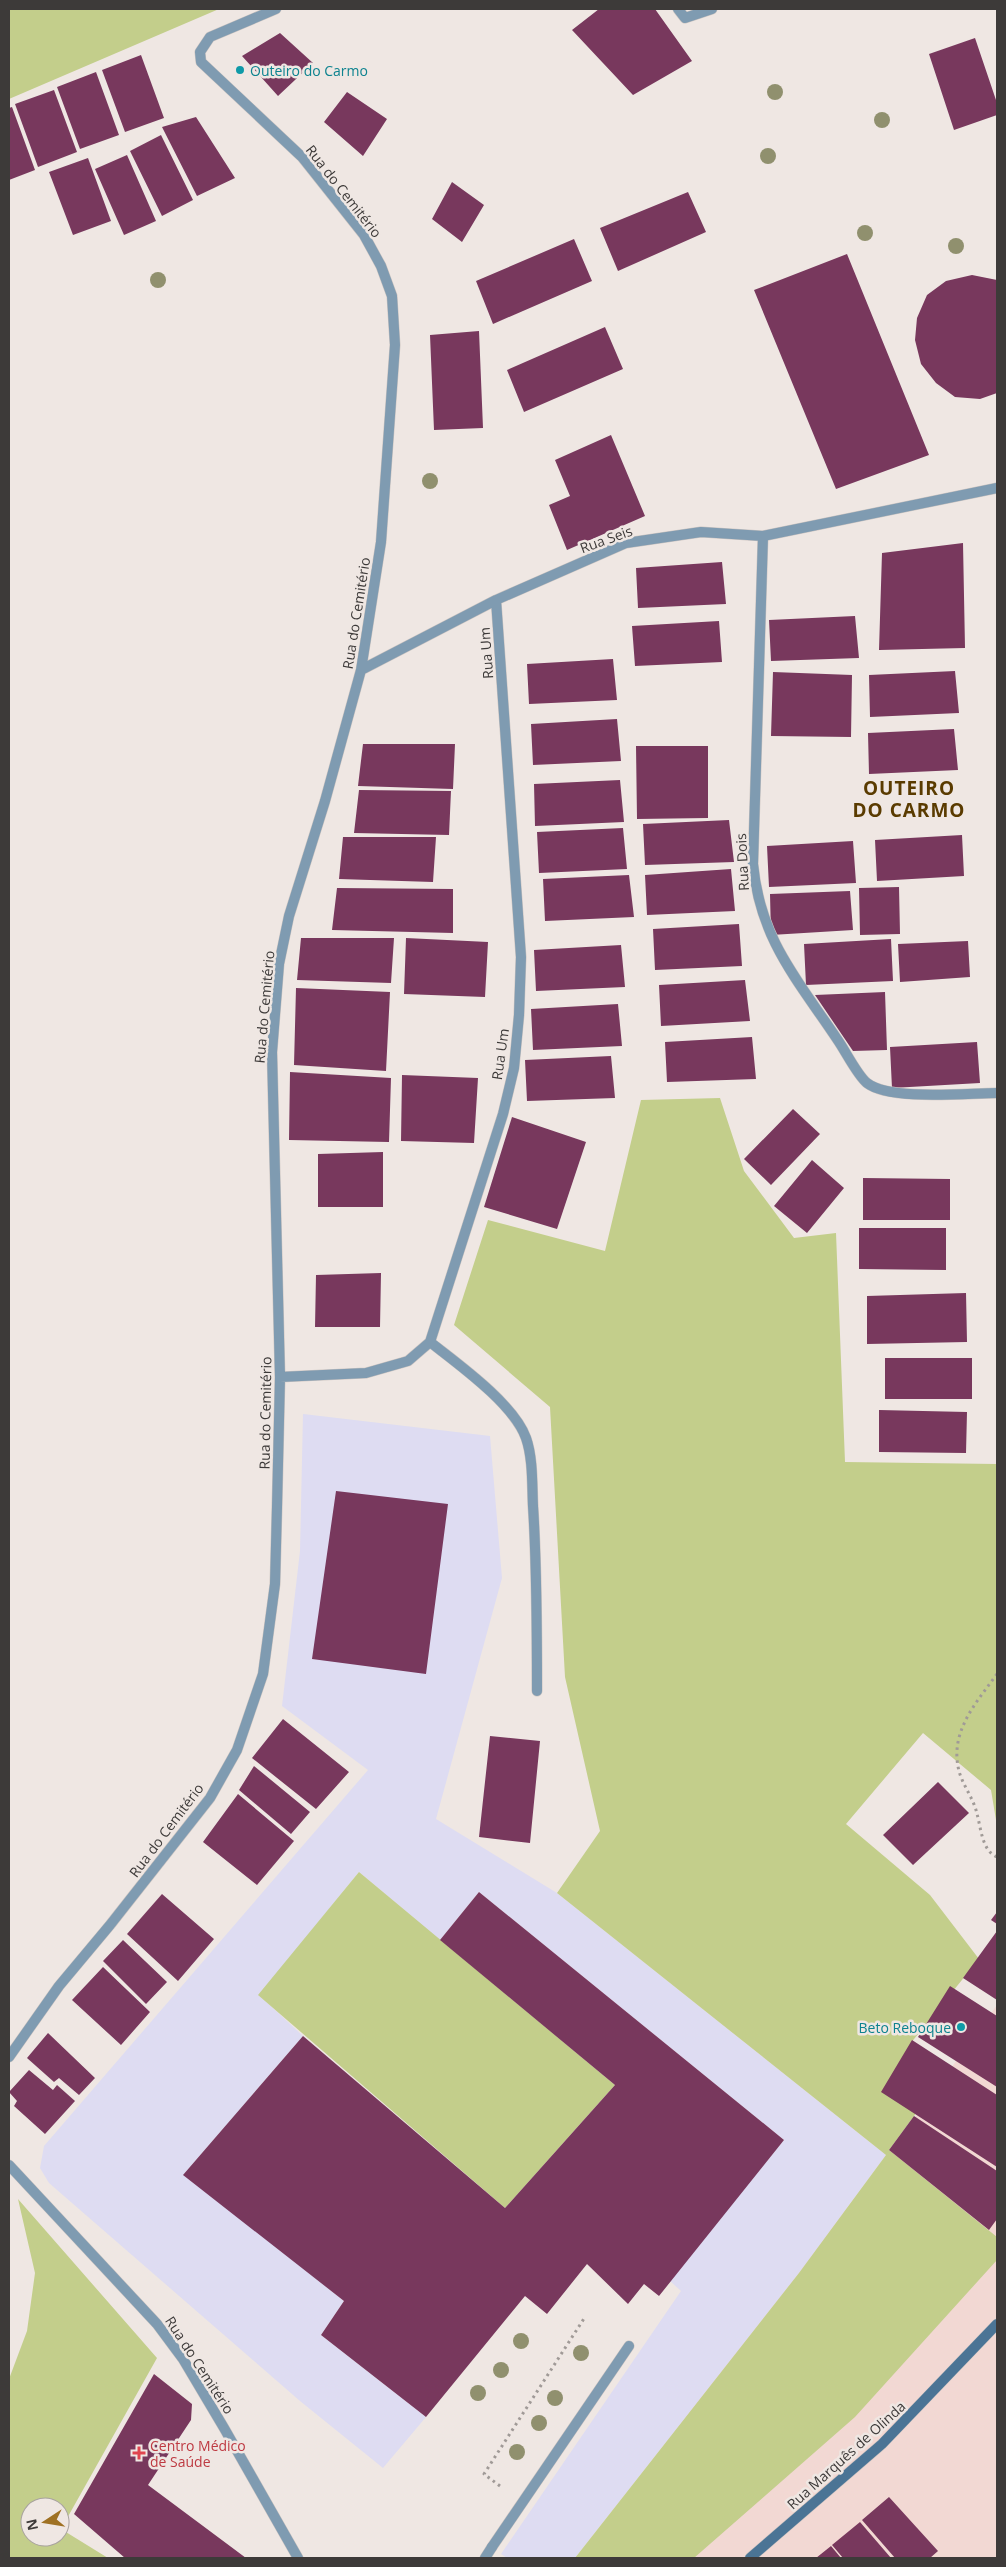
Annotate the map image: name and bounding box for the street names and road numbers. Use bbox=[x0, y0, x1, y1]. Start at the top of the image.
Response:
street label: Rua do Cemitério bbox=[302, 141, 386, 241]
street label: Rua Seis bbox=[577, 521, 635, 557]
street label: Rua do Cemitério bbox=[338, 556, 374, 670]
street label: Rua Um bbox=[475, 626, 497, 680]
street label: Rua Dois bbox=[731, 833, 753, 891]
street label: Rua do Cemitério bbox=[250, 950, 278, 1064]
street label: Rua Um bbox=[487, 1027, 513, 1081]
street label: Rua do Cemitério bbox=[255, 1356, 275, 1470]
street label: Rua do Cemitério bbox=[124, 1779, 208, 1881]
street label: Rua do Cemitério bbox=[161, 2312, 239, 2418]
street label: Rua Marquês de Olinda bbox=[783, 2397, 909, 2513]

